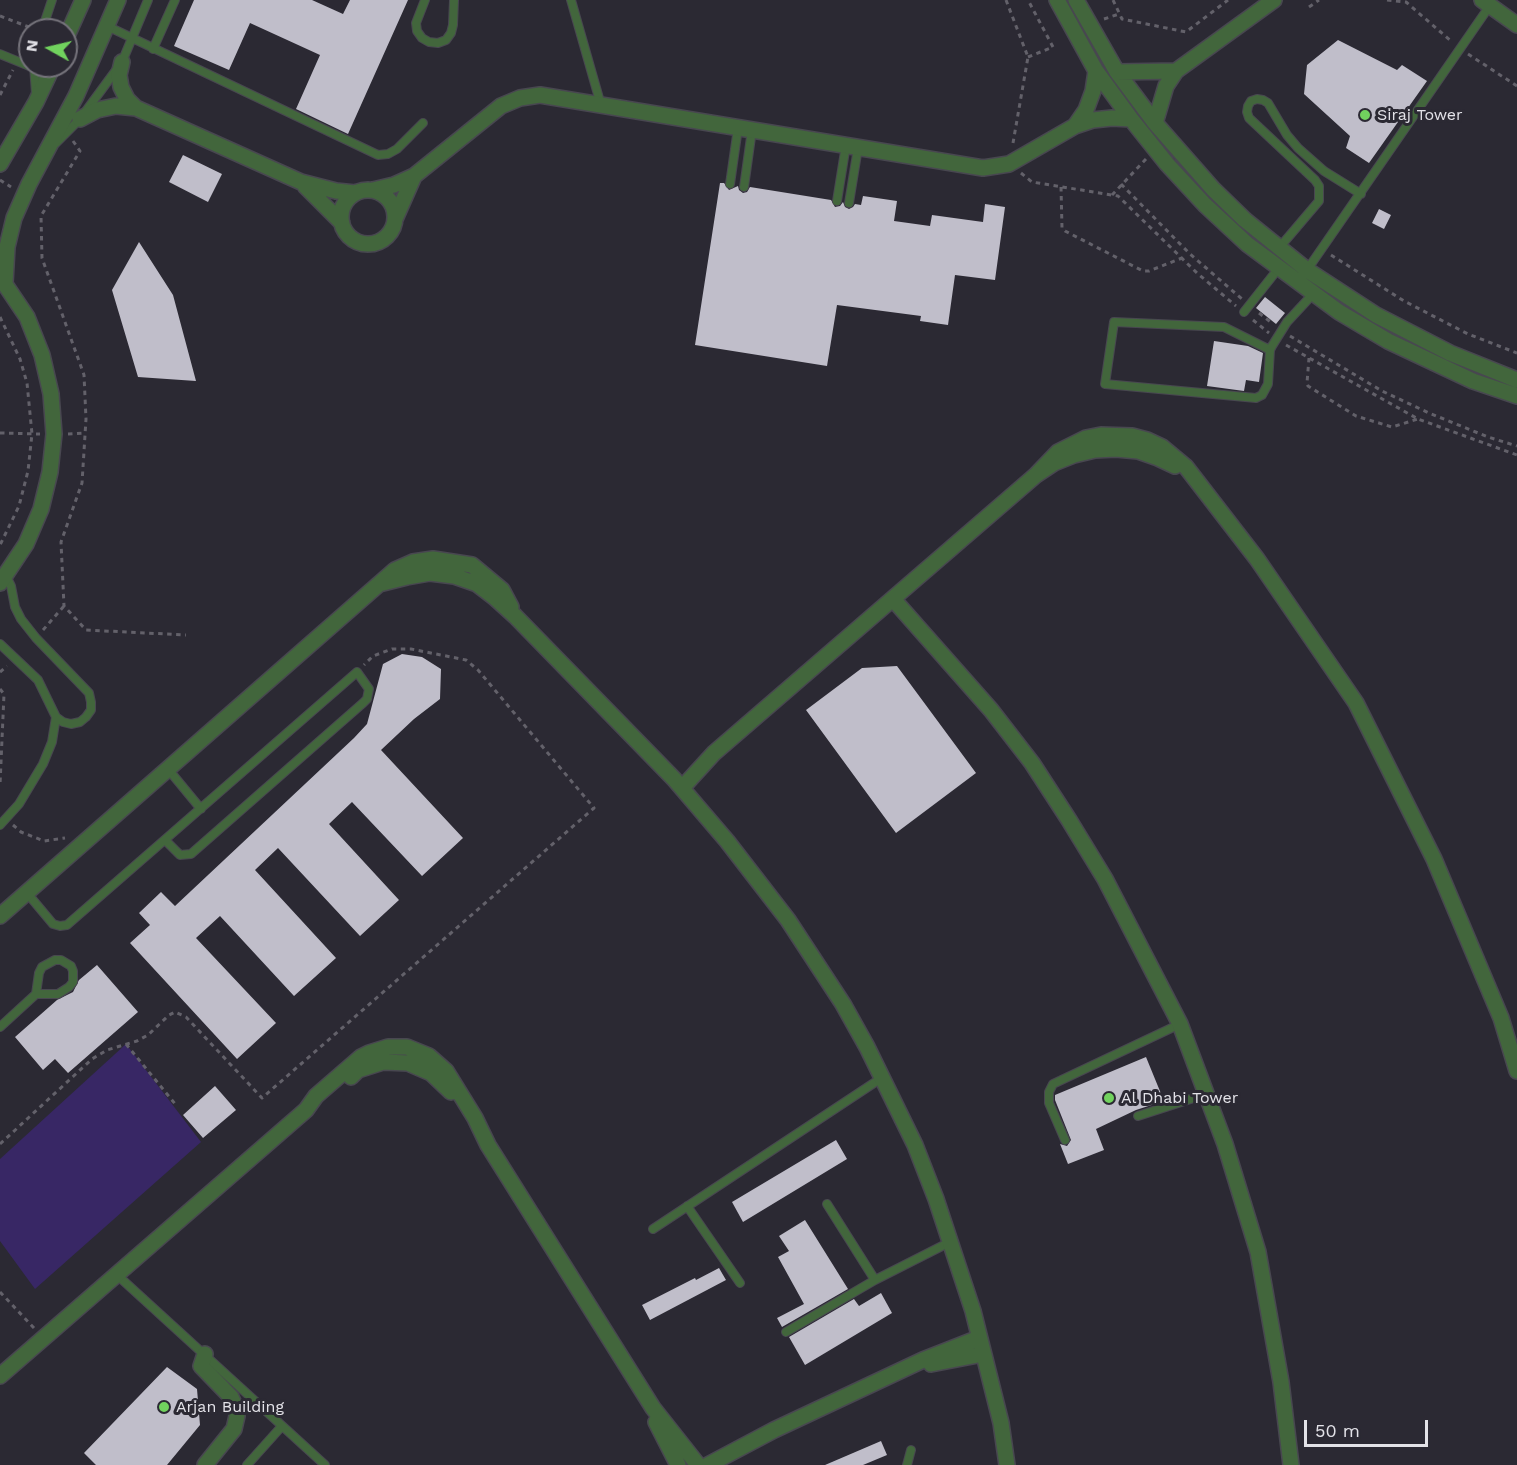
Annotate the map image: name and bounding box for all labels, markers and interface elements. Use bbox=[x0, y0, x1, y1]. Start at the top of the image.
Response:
north arrow bbox=[18, 18, 78, 78]
text: N bbox=[21, 39, 42, 53]
place label: Siraj Tower bbox=[1377, 105, 1463, 125]
marker: Siraj Tower bbox=[1358, 108, 1372, 122]
place label: Al Dhabi Tower bbox=[1121, 1088, 1238, 1108]
marker: Al Dhabi Tower bbox=[1102, 1091, 1116, 1105]
place label: Arjan Building bbox=[176, 1397, 284, 1417]
marker: Arjan Building bbox=[157, 1400, 171, 1414]
scale bar bbox=[1307, 1408, 1432, 1446]
text: 50 m bbox=[1315, 1420, 1360, 1441]

